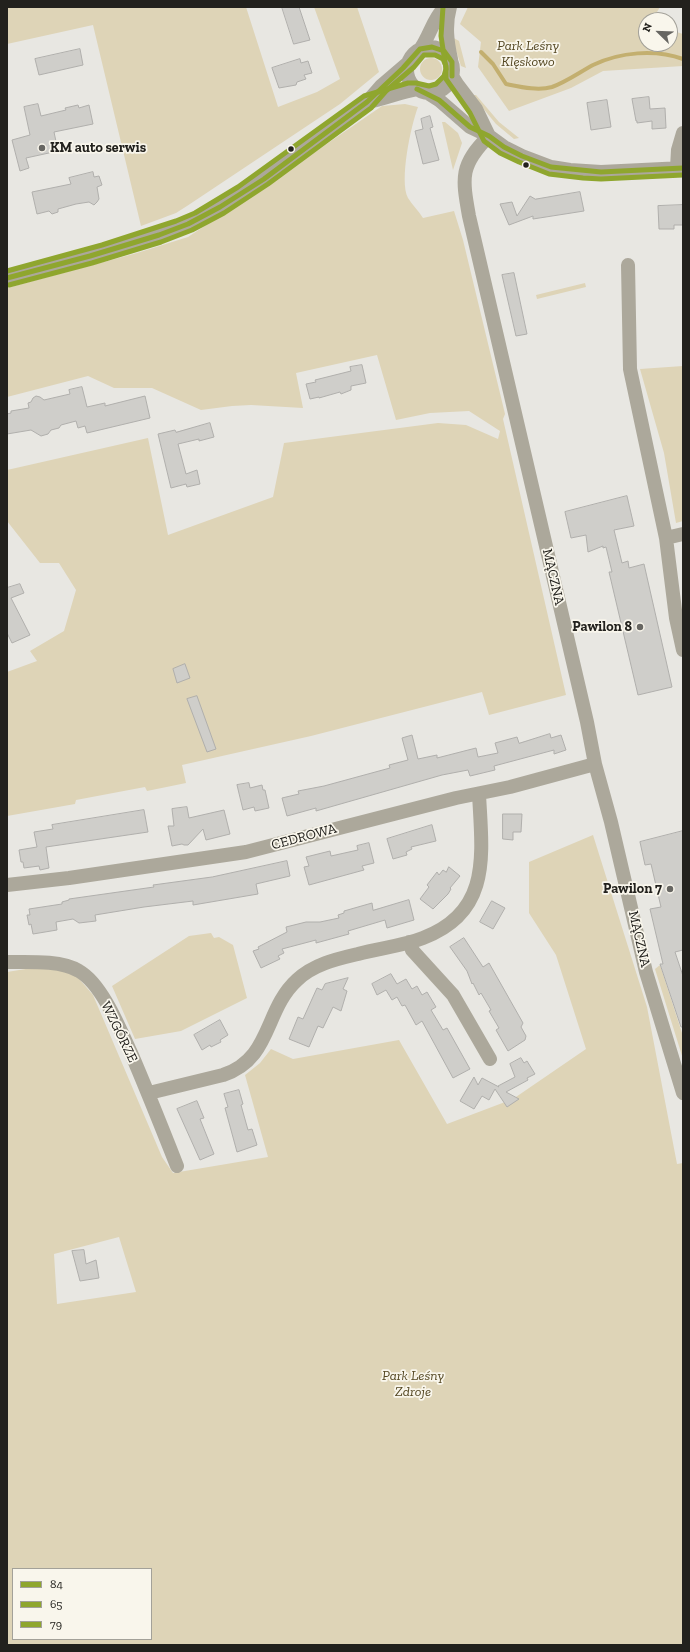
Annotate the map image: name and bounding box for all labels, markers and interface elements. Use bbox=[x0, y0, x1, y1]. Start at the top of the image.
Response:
north arrow bbox=[638, 12, 678, 52]
text: N bbox=[640, 21, 655, 34]
park label: Park Leśny Klęskowo bbox=[497, 38, 559, 70]
place label: KM auto serwis bbox=[50, 140, 146, 156]
marker: KM auto serwis bbox=[37, 143, 47, 153]
unlabelled marker bbox=[286, 144, 296, 154]
unlabelled marker bbox=[521, 160, 531, 170]
street label: MĄCZNA bbox=[538, 547, 568, 607]
place label: Pawilon 8 bbox=[572, 619, 632, 635]
marker: Pawilon 8 bbox=[635, 622, 645, 632]
street label: CEDROWA bbox=[270, 820, 338, 854]
place label: Pawilon 7 bbox=[603, 881, 662, 897]
marker: Pawilon 7 bbox=[665, 884, 675, 894]
street label: MĄCZNA bbox=[624, 909, 654, 969]
street label: WZGÓRZE bbox=[97, 999, 141, 1065]
park label: Park Leśny Zdroje bbox=[382, 1368, 444, 1400]
legend bbox=[12, 1568, 152, 1640]
text: 84 bbox=[50, 1577, 63, 1591]
text: 65 bbox=[50, 1597, 63, 1611]
text: 79 bbox=[50, 1617, 62, 1631]

